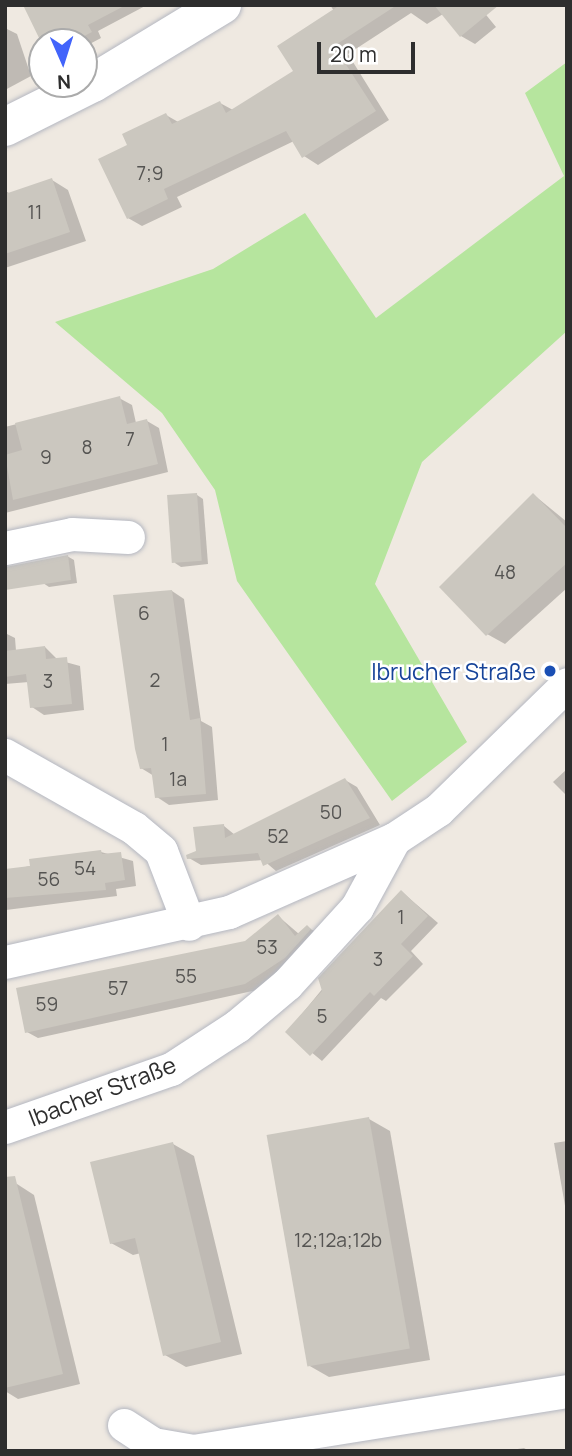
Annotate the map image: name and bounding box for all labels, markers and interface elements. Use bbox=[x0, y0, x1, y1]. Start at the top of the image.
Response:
north arrow bbox=[28, 28, 98, 98]
scale bar bbox=[320, 28, 418, 72]
text: 20 m bbox=[330, 40, 377, 68]
text: N bbox=[56, 69, 71, 95]
house number: 7;9 bbox=[136, 163, 164, 185]
house number: 11 bbox=[28, 202, 42, 224]
house number: 7 bbox=[125, 429, 135, 451]
house number: 8 bbox=[81, 437, 93, 459]
house number: 9 bbox=[40, 447, 52, 469]
house number: 48 bbox=[494, 562, 516, 584]
house number: 6 bbox=[138, 603, 150, 625]
place label: Ibrucher Straße bbox=[371, 657, 536, 685]
marker: Ibrucher Straße bbox=[542, 663, 558, 679]
house number: 2 bbox=[150, 670, 160, 692]
house number: 3 bbox=[43, 671, 53, 693]
house number: 1 bbox=[161, 734, 169, 756]
house number: 1a bbox=[169, 769, 187, 791]
house number: 50 bbox=[320, 802, 342, 824]
house number: 52 bbox=[267, 826, 289, 848]
house number: 54 bbox=[74, 858, 96, 880]
house number: 56 bbox=[38, 869, 60, 891]
house number: 1 bbox=[397, 907, 405, 929]
house number: 53 bbox=[256, 937, 278, 959]
house number: 3 bbox=[373, 949, 383, 971]
house number: 55 bbox=[175, 966, 197, 988]
house number: 57 bbox=[108, 978, 128, 1000]
house number: 59 bbox=[36, 994, 58, 1016]
house number: 5 bbox=[317, 1006, 327, 1028]
street label: Ibacher Straße bbox=[24, 1050, 180, 1132]
house number: 12;12a;12b bbox=[294, 1230, 382, 1252]

